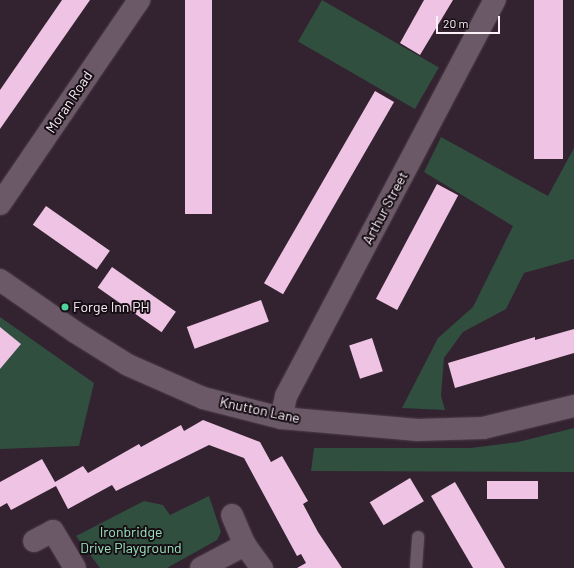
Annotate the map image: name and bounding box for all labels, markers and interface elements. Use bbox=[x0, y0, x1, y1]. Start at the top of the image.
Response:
scale bar bbox=[438, 8, 502, 34]
text: 20 m bbox=[443, 16, 469, 30]
street label: Moran Road bbox=[42, 68, 96, 136]
street label: Arthur Street bbox=[359, 169, 411, 247]
place label: Forge Inn PH bbox=[73, 299, 150, 315]
marker: Forge Inn PH bbox=[60, 302, 70, 312]
street label: Knutton Lane bbox=[218, 393, 302, 427]
park label: Ironbridge Drive Playground bbox=[80, 524, 182, 556]

